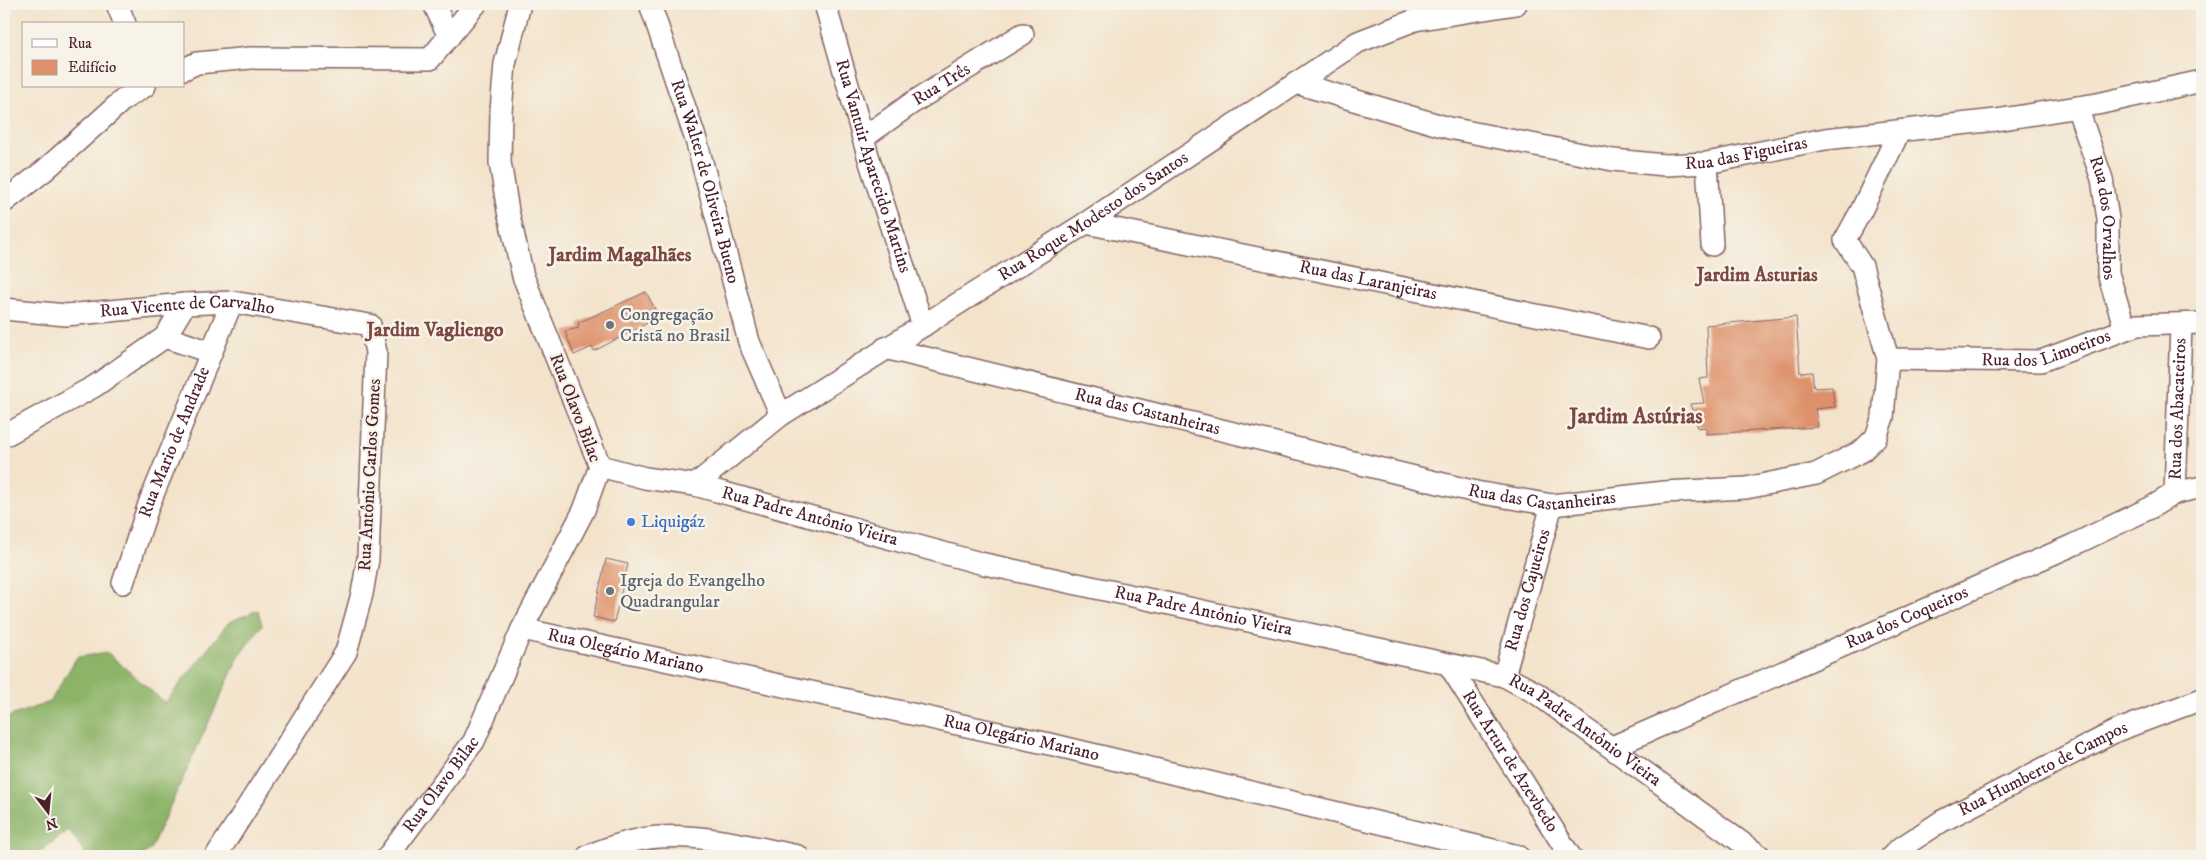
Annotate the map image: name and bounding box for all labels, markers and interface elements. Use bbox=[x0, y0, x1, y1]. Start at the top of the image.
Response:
legend bbox=[22, 22, 185, 88]
text: Rua bbox=[68, 34, 92, 53]
street label: Rua Vantuir Aparecido Martins bbox=[830, 57, 916, 276]
text: Edifício bbox=[68, 58, 116, 77]
street label: Rua Três bbox=[908, 58, 975, 111]
street label: Rua Walter de Oliveira Bueno bbox=[665, 77, 744, 286]
street label: Rua das Figueiras bbox=[1684, 132, 1809, 175]
street label: Rua Roque Modesto dos Santos bbox=[994, 147, 1193, 286]
street label: Rua dos Orvalhos bbox=[2084, 153, 2120, 283]
district label: Jardim Magalhães bbox=[547, 243, 692, 268]
street label: Rua das Laranjeiras bbox=[1297, 256, 1439, 305]
district label: Jardim Asturias bbox=[1694, 263, 1818, 288]
street label: Rua Vicente de Carvalho bbox=[99, 291, 277, 323]
place label: Congregação Cristã no Brasil bbox=[620, 304, 731, 347]
district label: Jardim Vagliengo bbox=[365, 318, 504, 343]
marker: Congregação Cristã no Brasil bbox=[604, 319, 616, 331]
street label: Rua dos Limoeiros bbox=[1981, 325, 2114, 372]
street label: Rua dos Abacateiros bbox=[2164, 338, 2192, 480]
street label: Rua Olavo Bilac bbox=[544, 350, 606, 466]
street label: Rua Mario de Andrade bbox=[134, 363, 215, 521]
street label: Rua Antônio Carlos Gomes bbox=[354, 378, 386, 572]
street label: Rua das Castanheiras bbox=[1072, 384, 1222, 440]
district label: Jardim Astúrias bbox=[1566, 403, 1703, 430]
street label: Rua das Castanheiras bbox=[1466, 479, 1617, 516]
street label: Rua Padre Antônio Vieira bbox=[719, 482, 901, 551]
place label: Liquigáz bbox=[641, 511, 705, 533]
marker: Liquigáz bbox=[625, 516, 637, 528]
street label: Rua dos Cajueiros bbox=[1500, 527, 1556, 654]
place label: Igreja do Evangelho Quadrangular bbox=[620, 570, 765, 613]
street label: Rua Padre Antônio Vieira bbox=[1112, 581, 1295, 641]
street label: Rua dos Coqueiros bbox=[1842, 581, 1972, 654]
marker: Igreja do Evangelho Quadrangular bbox=[604, 585, 616, 597]
street label: Rua Olegário Mariano bbox=[545, 624, 706, 679]
street label: Rua Padre Antônio Vieira bbox=[1505, 669, 1666, 792]
street label: Rua Artur de Azevbedo bbox=[1457, 686, 1563, 837]
street label: Rua Olegário Mariano bbox=[941, 710, 1102, 766]
street label: Rua Humberto de Campos bbox=[1955, 717, 2131, 822]
street label: Rua Olavo Bilac bbox=[398, 732, 485, 837]
north arrow bbox=[22, 788, 72, 838]
text: N bbox=[43, 813, 59, 834]

